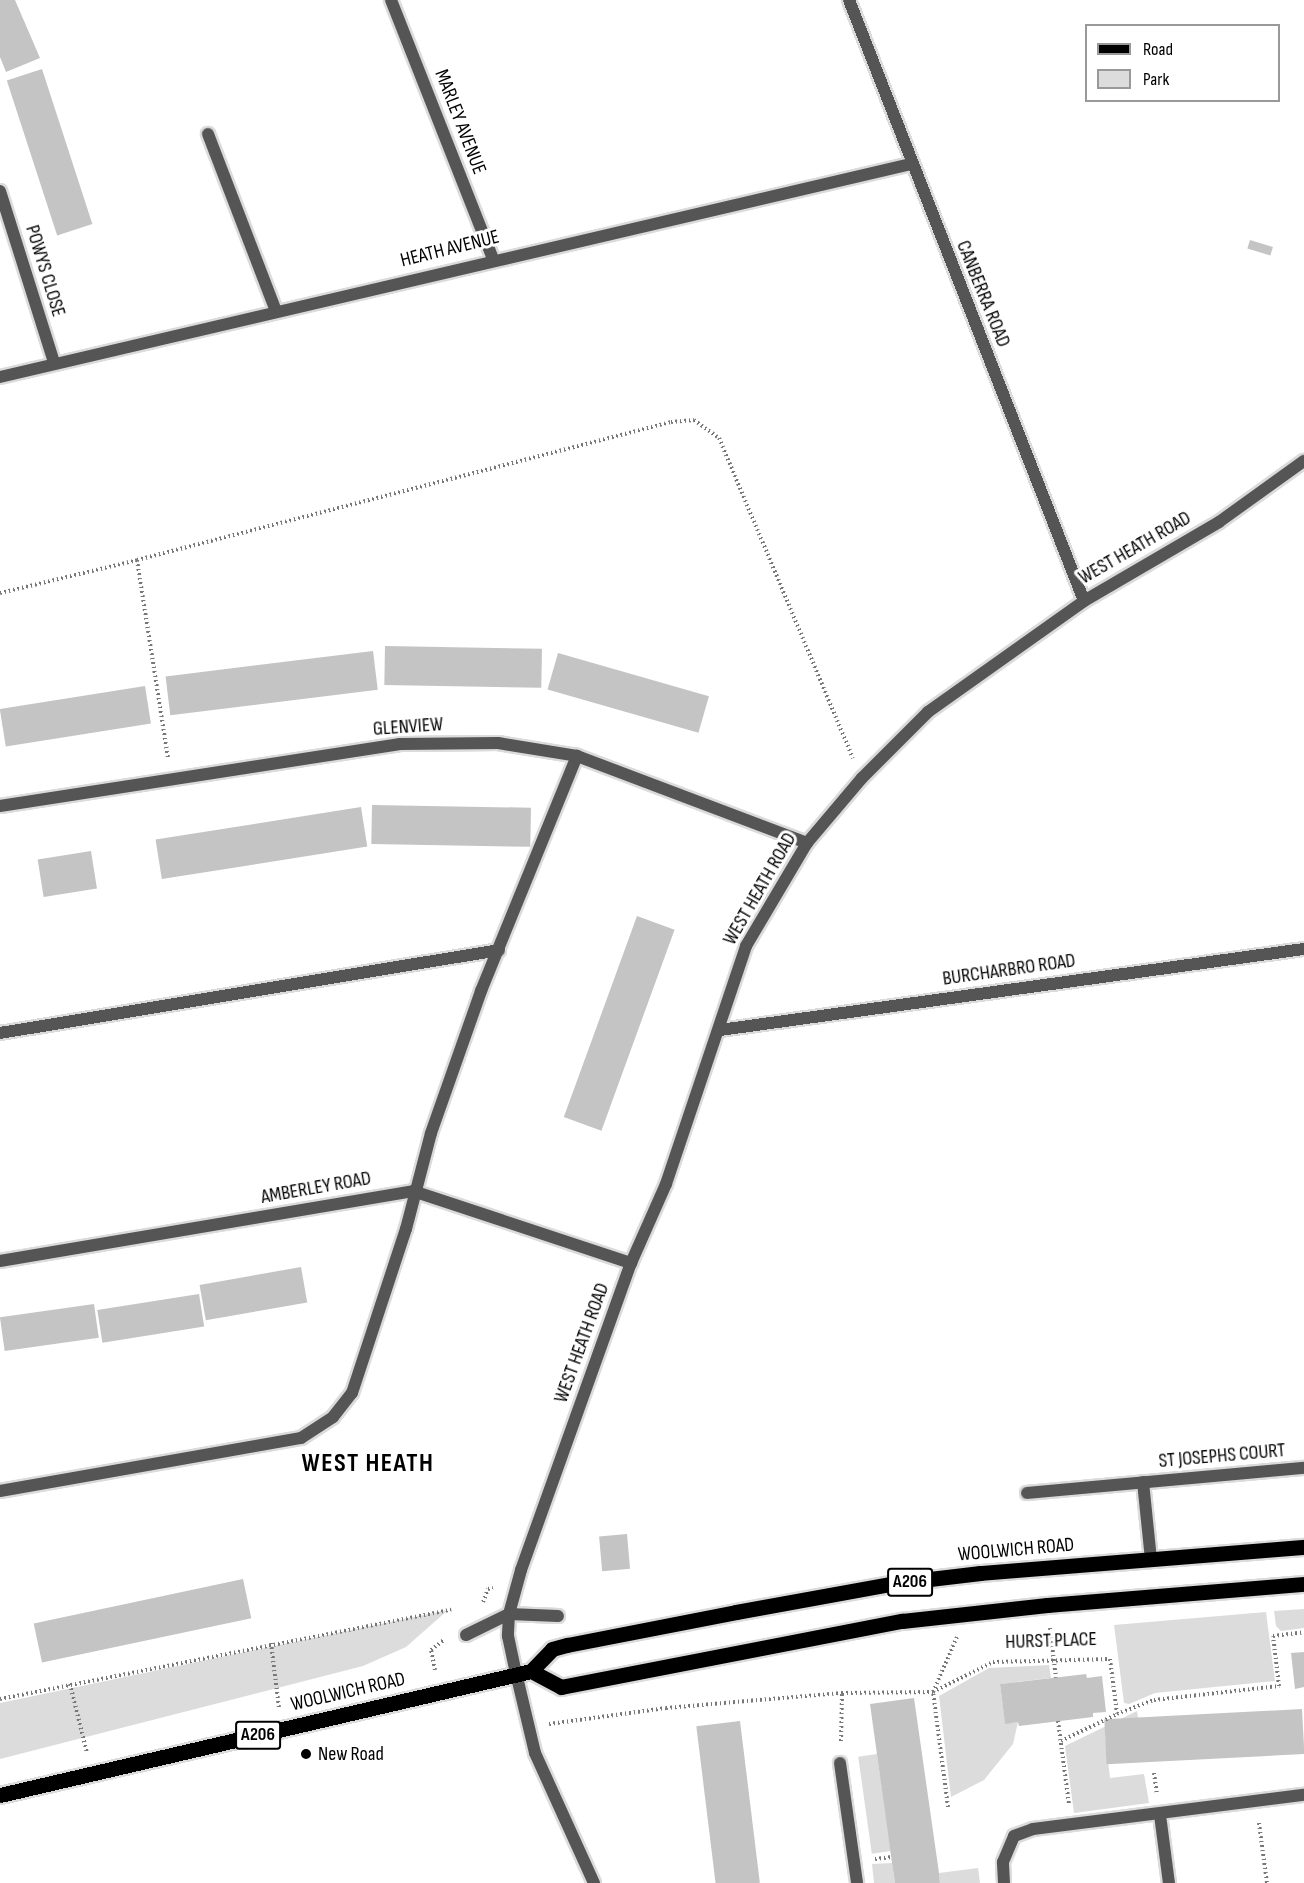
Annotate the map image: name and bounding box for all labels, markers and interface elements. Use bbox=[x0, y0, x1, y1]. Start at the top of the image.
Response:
legend bbox=[1085, 24, 1280, 102]
text: Road bbox=[1143, 39, 1173, 60]
street label: MARLEY AVENUE bbox=[429, 66, 491, 178]
text: Park bbox=[1143, 69, 1169, 90]
street label: POWYS CLOSE bbox=[20, 222, 70, 320]
street label: HEATH AVENUE bbox=[398, 225, 502, 273]
street label: CANBERRA ROAD bbox=[951, 237, 1015, 351]
street label: WEST HEATH ROAD bbox=[1075, 506, 1195, 590]
street label: GLENVIEW bbox=[372, 713, 444, 741]
street label: WEST HEATH ROAD bbox=[718, 829, 802, 949]
street label: BURCHARBRO ROAD bbox=[941, 949, 1077, 991]
street label: AMBERLEY ROAD bbox=[259, 1167, 373, 1209]
street label: WEST HEATH ROAD bbox=[549, 1280, 615, 1406]
street label: ST JOSEPHS COURT bbox=[1158, 1439, 1286, 1473]
district label: WEST HEATH bbox=[302, 1448, 434, 1480]
street label: WOOLWICH ROAD bbox=[957, 1533, 1075, 1567]
road number: A206 bbox=[886, 1567, 934, 1597]
street label: HURST PLACE bbox=[1005, 1627, 1097, 1655]
street label: WOOLWICH ROAD bbox=[288, 1667, 408, 1717]
road number: A206 bbox=[234, 1720, 282, 1750]
place label: New Road bbox=[318, 1742, 384, 1766]
marker: New Road bbox=[299, 1747, 313, 1761]

